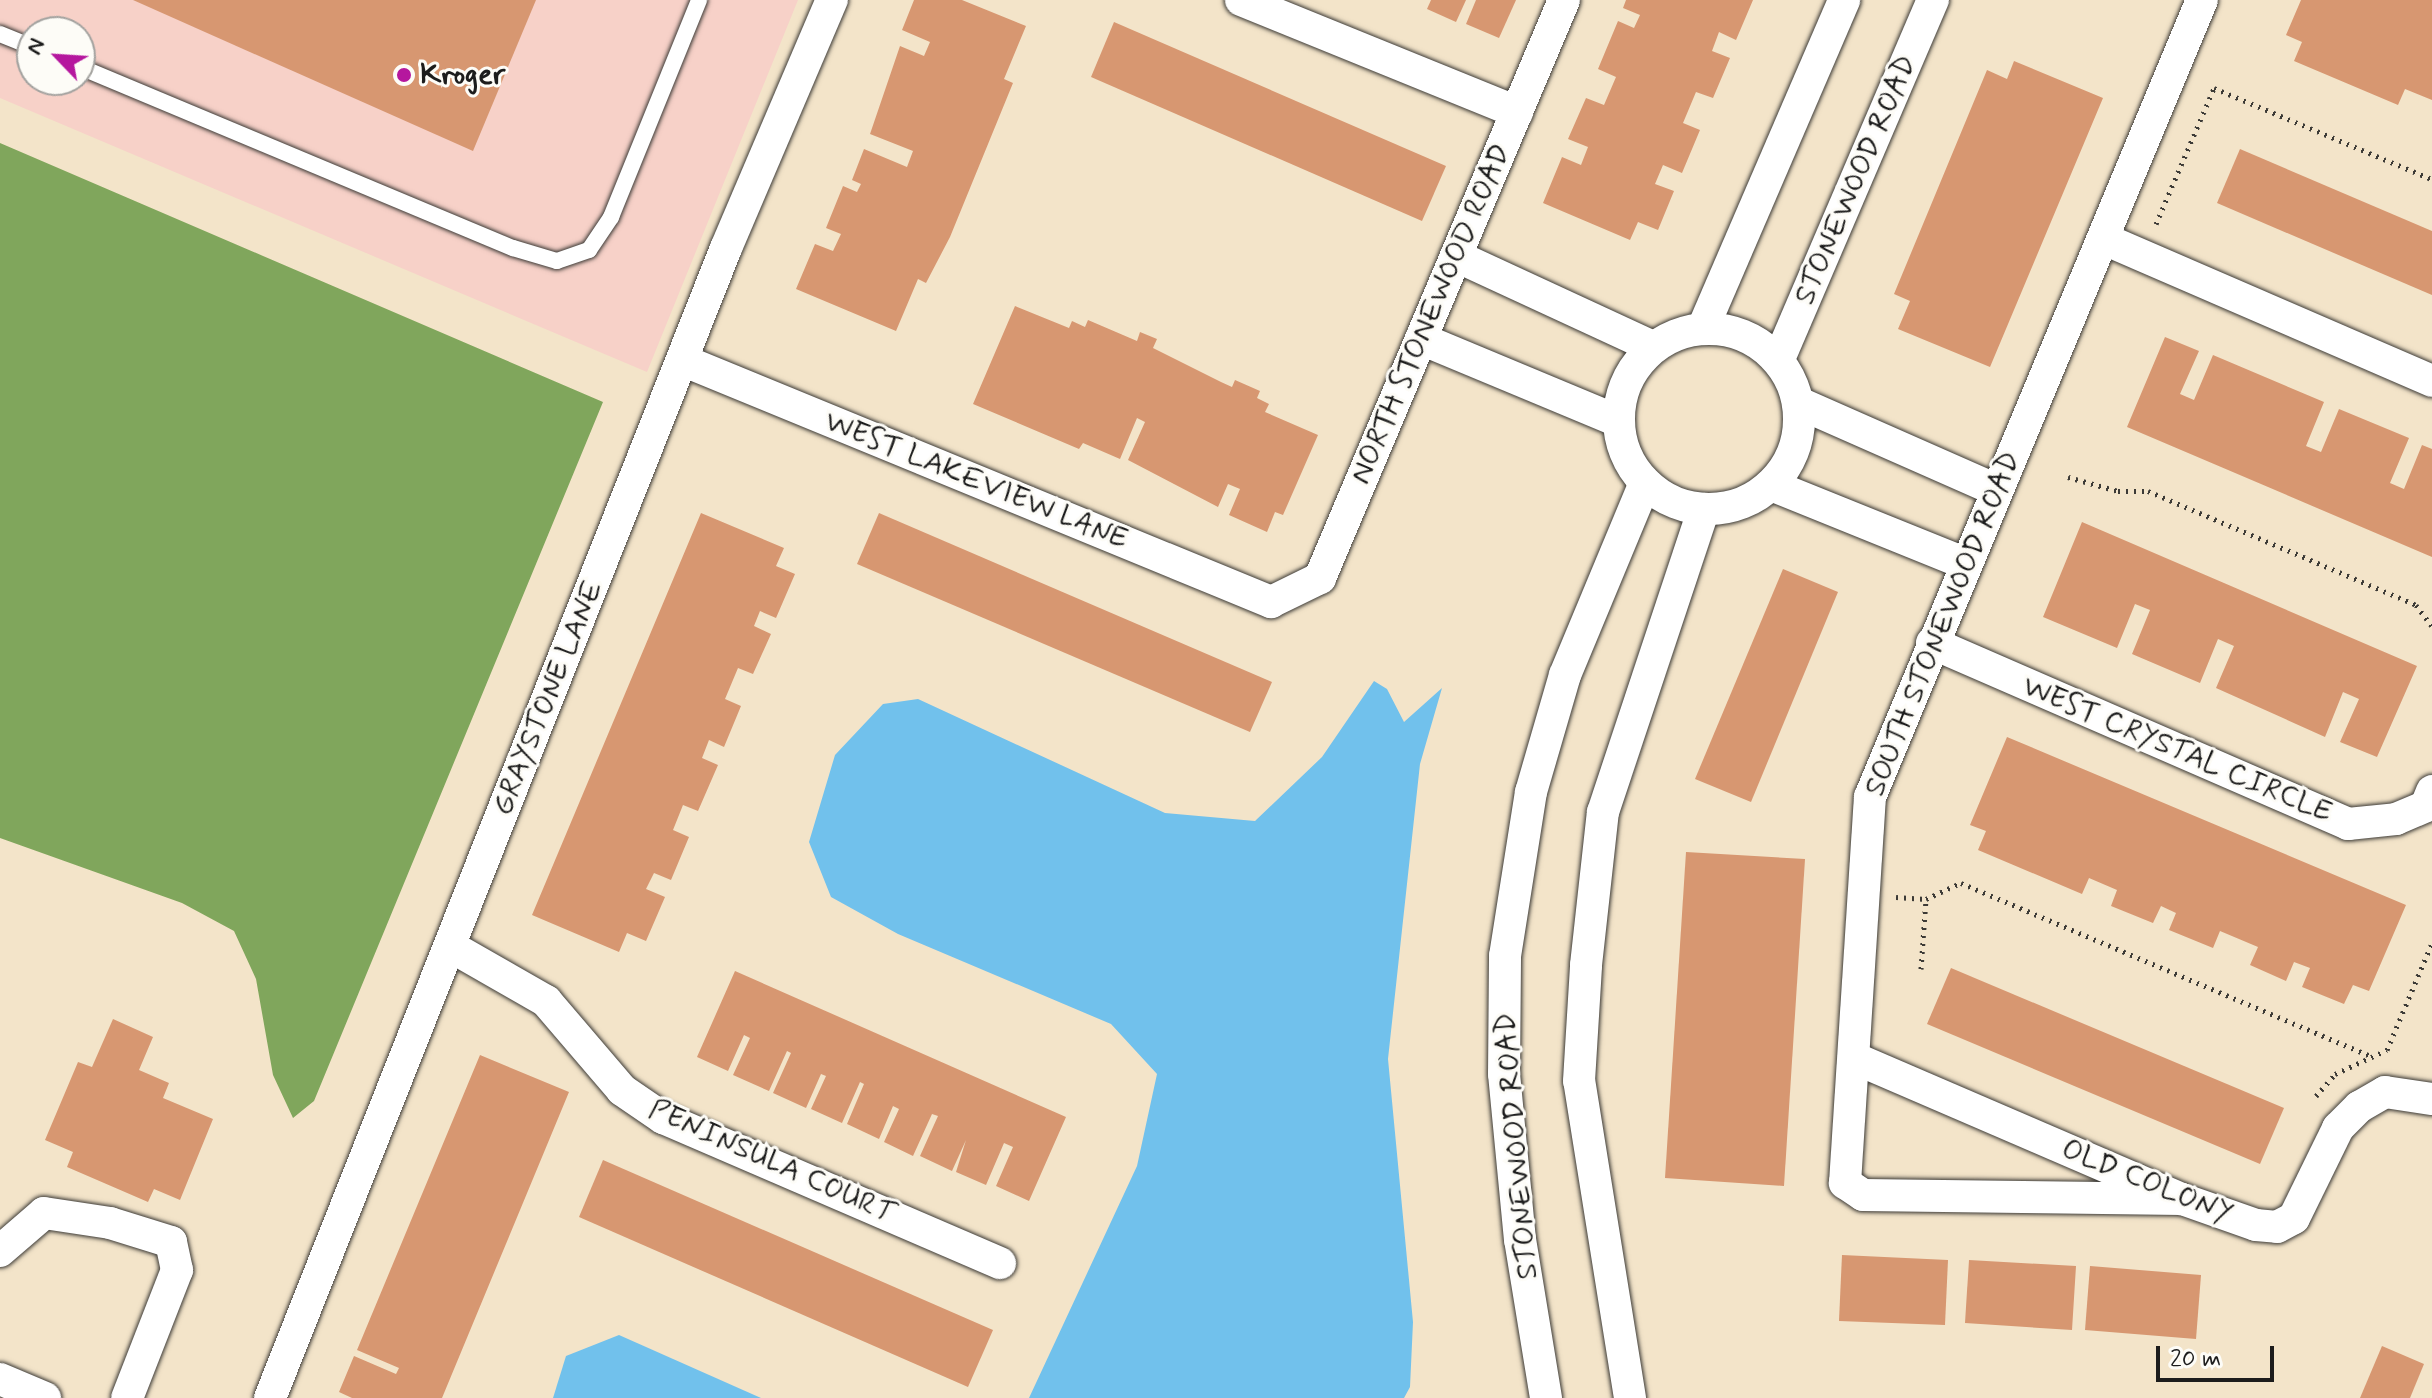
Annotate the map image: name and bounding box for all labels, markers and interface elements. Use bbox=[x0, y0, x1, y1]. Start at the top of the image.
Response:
north arrow bbox=[16, 16, 96, 96]
text: N bbox=[20, 34, 52, 59]
street label: STONEWOOD ROAD bbox=[1788, 51, 1924, 309]
place label: Kroger bbox=[420, 57, 505, 93]
marker: Kroger bbox=[395, 66, 413, 84]
street label: NORTH STONEWOOD ROAD bbox=[1343, 138, 1519, 490]
street label: WEST LAKEVIEW LANE bbox=[816, 402, 1136, 560]
street label: SOUTH STONEWOOD ROAD bbox=[1858, 448, 2028, 800]
street label: GRAYSTONE LANE bbox=[485, 575, 611, 821]
street label: WEST CRYSTAL CIRCLE bbox=[2016, 668, 2338, 832]
street label: STONEWOOD ROAD bbox=[1488, 1013, 1546, 1279]
street label: PENINSULA COURT bbox=[643, 1091, 901, 1233]
street label: OLD COLONY bbox=[2056, 1131, 2238, 1233]
scale bar bbox=[2160, 1330, 2278, 1380]
text: 20 m bbox=[2170, 1344, 2221, 1375]

